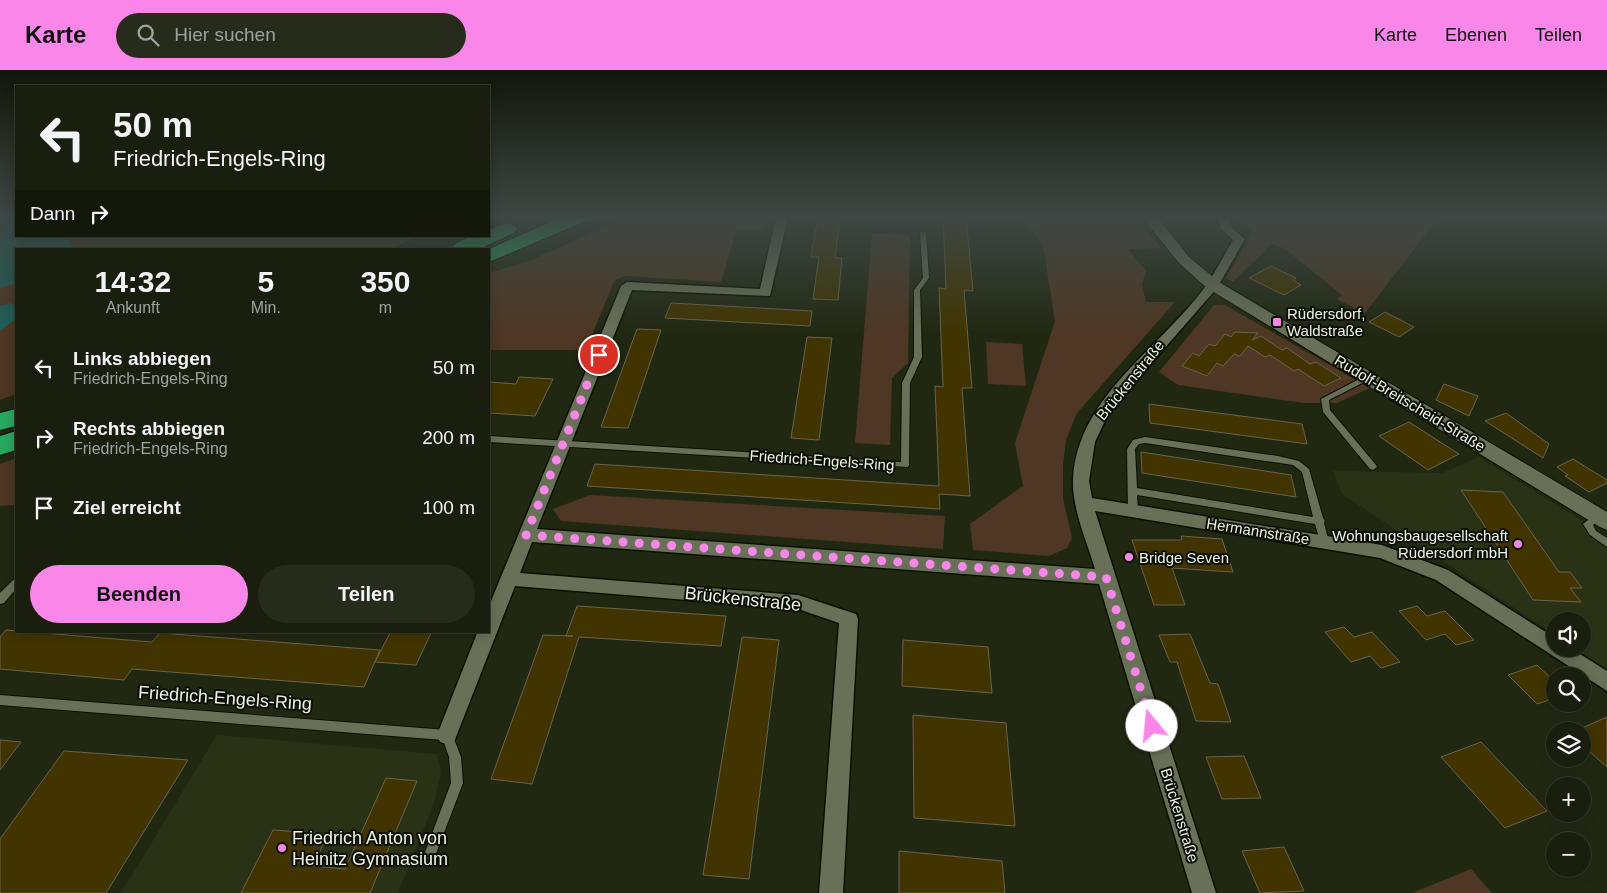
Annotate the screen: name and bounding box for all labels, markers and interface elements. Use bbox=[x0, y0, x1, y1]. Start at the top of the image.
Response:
search box bbox=[116, 13, 466, 58]
text: Karte bbox=[25, 21, 86, 48]
icon: search bbox=[134, 21, 162, 49]
text: Hier suchen bbox=[174, 24, 276, 45]
text: Karte bbox=[1374, 25, 1417, 45]
text: Ebenen bbox=[1445, 25, 1507, 45]
text: Teilen bbox=[1535, 25, 1582, 45]
icon: left bbox=[30, 105, 95, 170]
text: 50 m bbox=[113, 105, 193, 144]
text: Friedrich-Engels-Ring bbox=[113, 146, 326, 171]
icon: right bbox=[85, 200, 113, 228]
text: Dann bbox=[30, 203, 75, 224]
text: 14:32 bbox=[94, 265, 171, 298]
text: 5 bbox=[257, 265, 274, 298]
text: 350 bbox=[360, 265, 410, 298]
text: Ankunft bbox=[106, 299, 160, 316]
text: Min. bbox=[251, 299, 281, 316]
text: m bbox=[379, 299, 392, 316]
place label: Rüdersdorf, Waldstraße bbox=[1287, 305, 1365, 339]
marker: Rüdersdorf, Waldstraße bbox=[1271, 316, 1283, 328]
pin bbox=[578, 334, 620, 376]
street label: Brückenstraße bbox=[1093, 337, 1167, 423]
icon: arrive bbox=[585, 341, 613, 369]
text: Links abbiegen bbox=[73, 348, 211, 369]
street label: Rudolf-Breitscheid-Straße bbox=[1332, 351, 1488, 455]
icon: left bbox=[30, 354, 58, 382]
text: 50 m bbox=[433, 357, 475, 378]
text: Friedrich-Engels-Ring bbox=[73, 370, 228, 387]
text: Rechts abbiegen bbox=[73, 418, 225, 439]
icon: right bbox=[30, 424, 58, 452]
text: 200 m bbox=[422, 427, 475, 448]
text: Friedrich-Engels-Ring bbox=[73, 440, 228, 457]
street label: Friedrich-Engels-Ring bbox=[749, 446, 895, 474]
icon: arrive bbox=[30, 494, 58, 522]
text: Ziel erreicht bbox=[73, 497, 181, 518]
text: 100 m bbox=[422, 497, 475, 518]
street label: Hermannstraße bbox=[1205, 514, 1311, 548]
place label: Wohnungsbaugesellschaft Rüdersdorf mbH bbox=[1332, 527, 1509, 561]
marker: Wohnungsbaugesellschaft Rüdersdorf mbH bbox=[1512, 538, 1524, 550]
place label: Bridge Seven bbox=[1139, 549, 1229, 566]
marker: Bridge Seven bbox=[1123, 551, 1135, 563]
button: Beenden bbox=[30, 565, 248, 623]
button: Teilen bbox=[258, 565, 475, 623]
street label: Brückenstraße bbox=[684, 583, 802, 615]
map controls bbox=[1546, 612, 1591, 877]
button: sound bbox=[1546, 612, 1591, 657]
button: search bbox=[1546, 667, 1591, 712]
street label: Friedrich-Engels-Ring bbox=[137, 682, 313, 714]
position arrow bbox=[1125, 699, 1177, 751]
button: layers bbox=[1546, 722, 1591, 767]
street label: Brückenstraße bbox=[1158, 766, 1202, 864]
button: + bbox=[1546, 777, 1591, 822]
place label: Friedrich Anton von Heinitz Gymnasium bbox=[292, 828, 448, 869]
button: − bbox=[1546, 832, 1591, 877]
marker: Friedrich Anton von Heinitz Gymnasium bbox=[276, 842, 288, 854]

